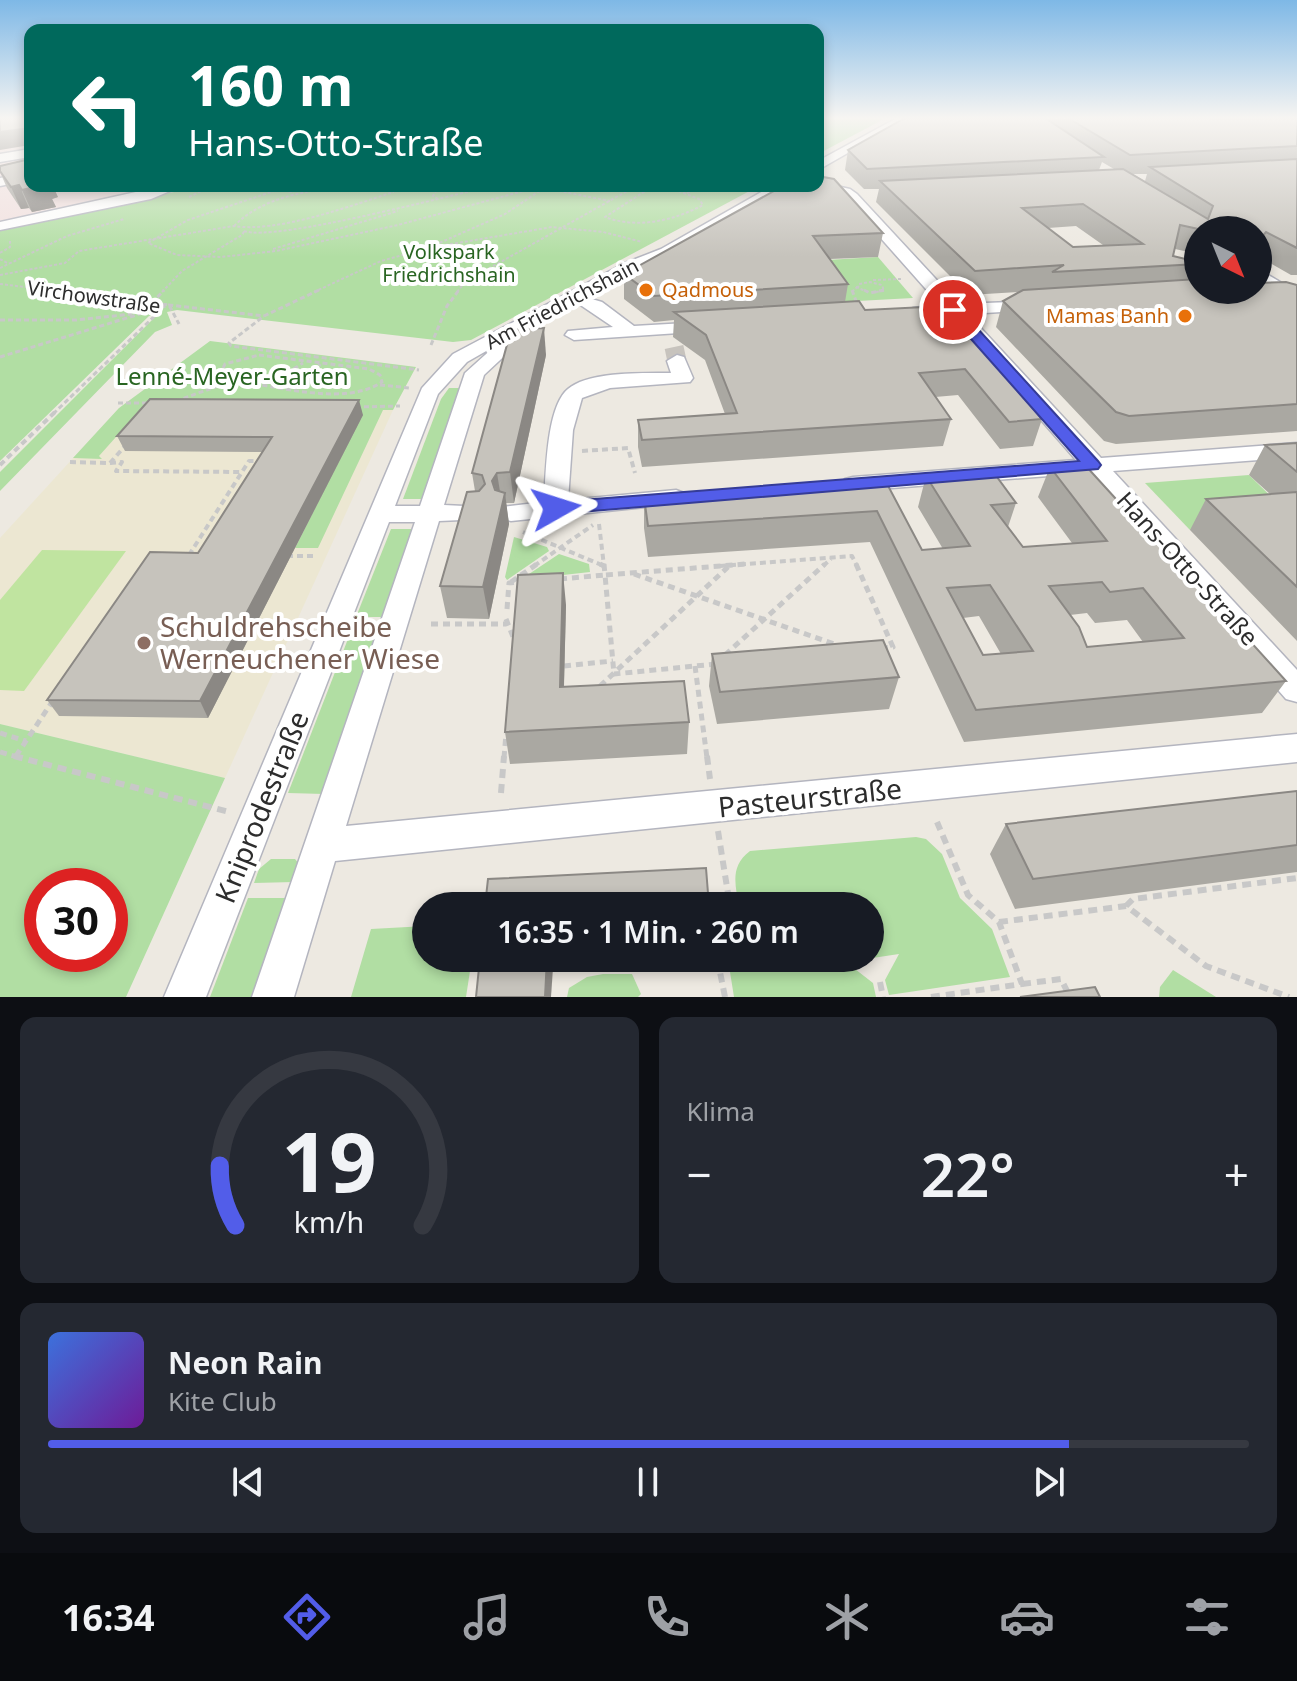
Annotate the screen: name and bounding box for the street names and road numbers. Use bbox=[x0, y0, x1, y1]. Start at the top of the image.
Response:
street label: Am Friedrichshain bbox=[480, 252, 643, 355]
street label: Virchowstraße bbox=[26, 274, 162, 319]
street label: Hans-Otto-Straße bbox=[1110, 484, 1266, 652]
street label: Kniprodestraße bbox=[205, 705, 317, 908]
street label: Pasteurstraße bbox=[716, 768, 904, 826]

